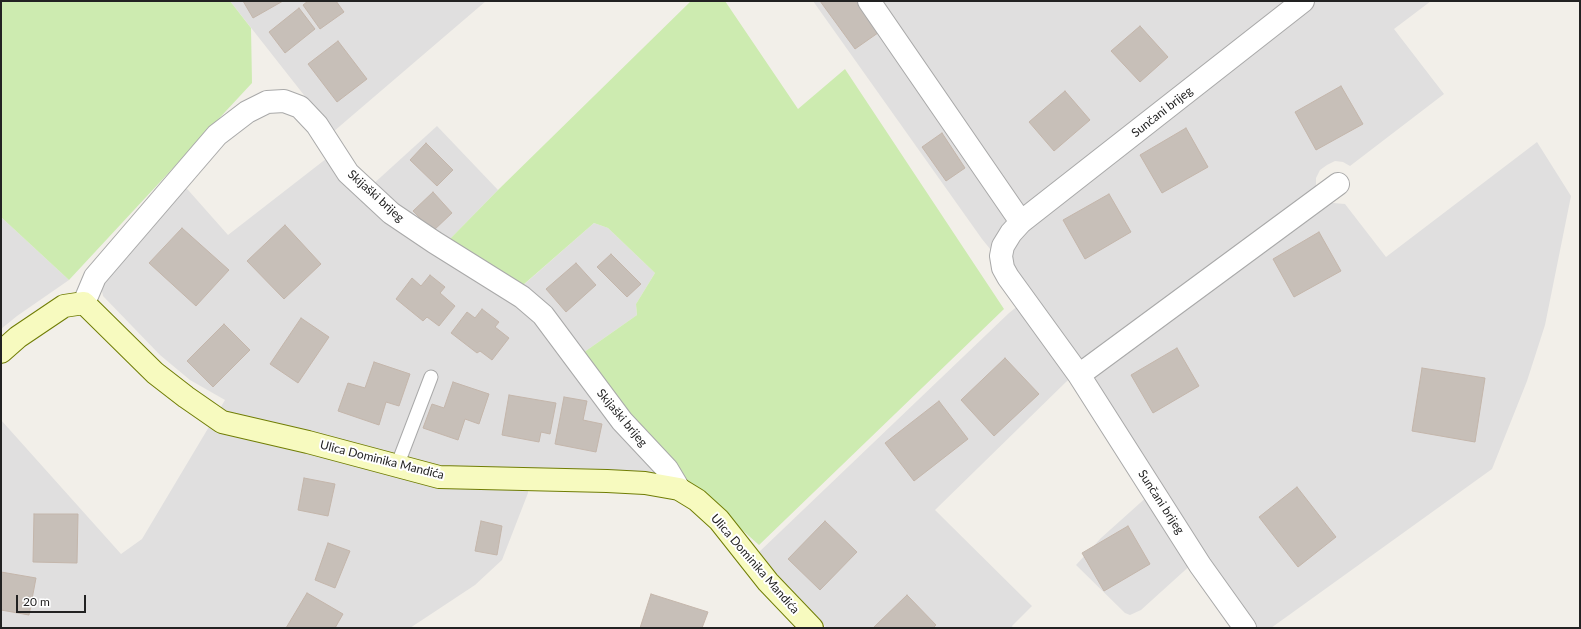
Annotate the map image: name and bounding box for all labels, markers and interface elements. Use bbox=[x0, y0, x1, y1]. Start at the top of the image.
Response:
street label: Sunčani brijeg bbox=[1129, 84, 1195, 140]
street label: Skijaški brijeg bbox=[345, 167, 407, 225]
street label: Skijaški brijeg bbox=[594, 386, 650, 450]
street label: Ulica Dominika Mandića bbox=[318, 438, 446, 482]
street label: Sunčani brijeg bbox=[1135, 467, 1187, 537]
street label: Ulica Dominika Mandića bbox=[708, 511, 802, 617]
scale bar bbox=[18, 587, 88, 613]
text: 20 m bbox=[23, 594, 50, 609]

